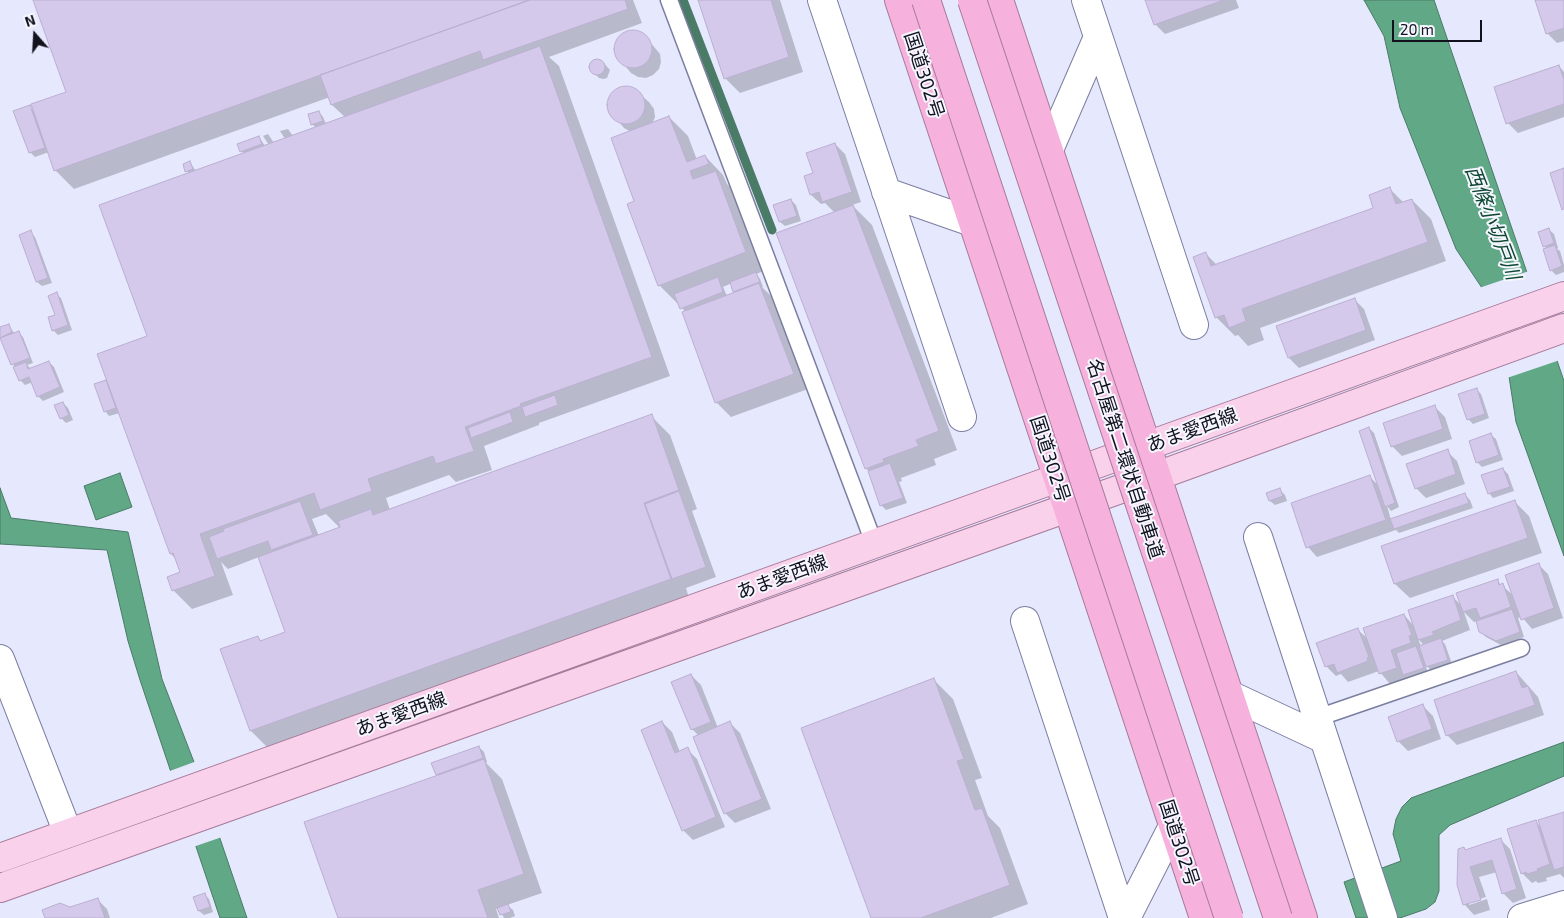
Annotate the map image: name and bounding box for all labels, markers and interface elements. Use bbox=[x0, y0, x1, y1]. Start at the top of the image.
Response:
north arrow bbox=[10, 10, 60, 60]
scale bar bbox=[1394, 10, 1484, 42]
text: N bbox=[22, 11, 37, 30]
text: 20 m bbox=[1400, 20, 1434, 38]
street label: 国道302号 bbox=[899, 29, 949, 121]
water label: 西條小切戸川 bbox=[1460, 163, 1526, 283]
street label: 名古屋第二環状自動車道 bbox=[1082, 356, 1168, 562]
street label: あま愛西線 bbox=[1143, 403, 1241, 457]
street label: 国道302号 bbox=[1025, 413, 1075, 505]
street label: あま愛西線 bbox=[733, 550, 831, 604]
street label: あま愛西線 bbox=[352, 687, 450, 741]
street label: 国道302号 bbox=[1154, 797, 1204, 889]

